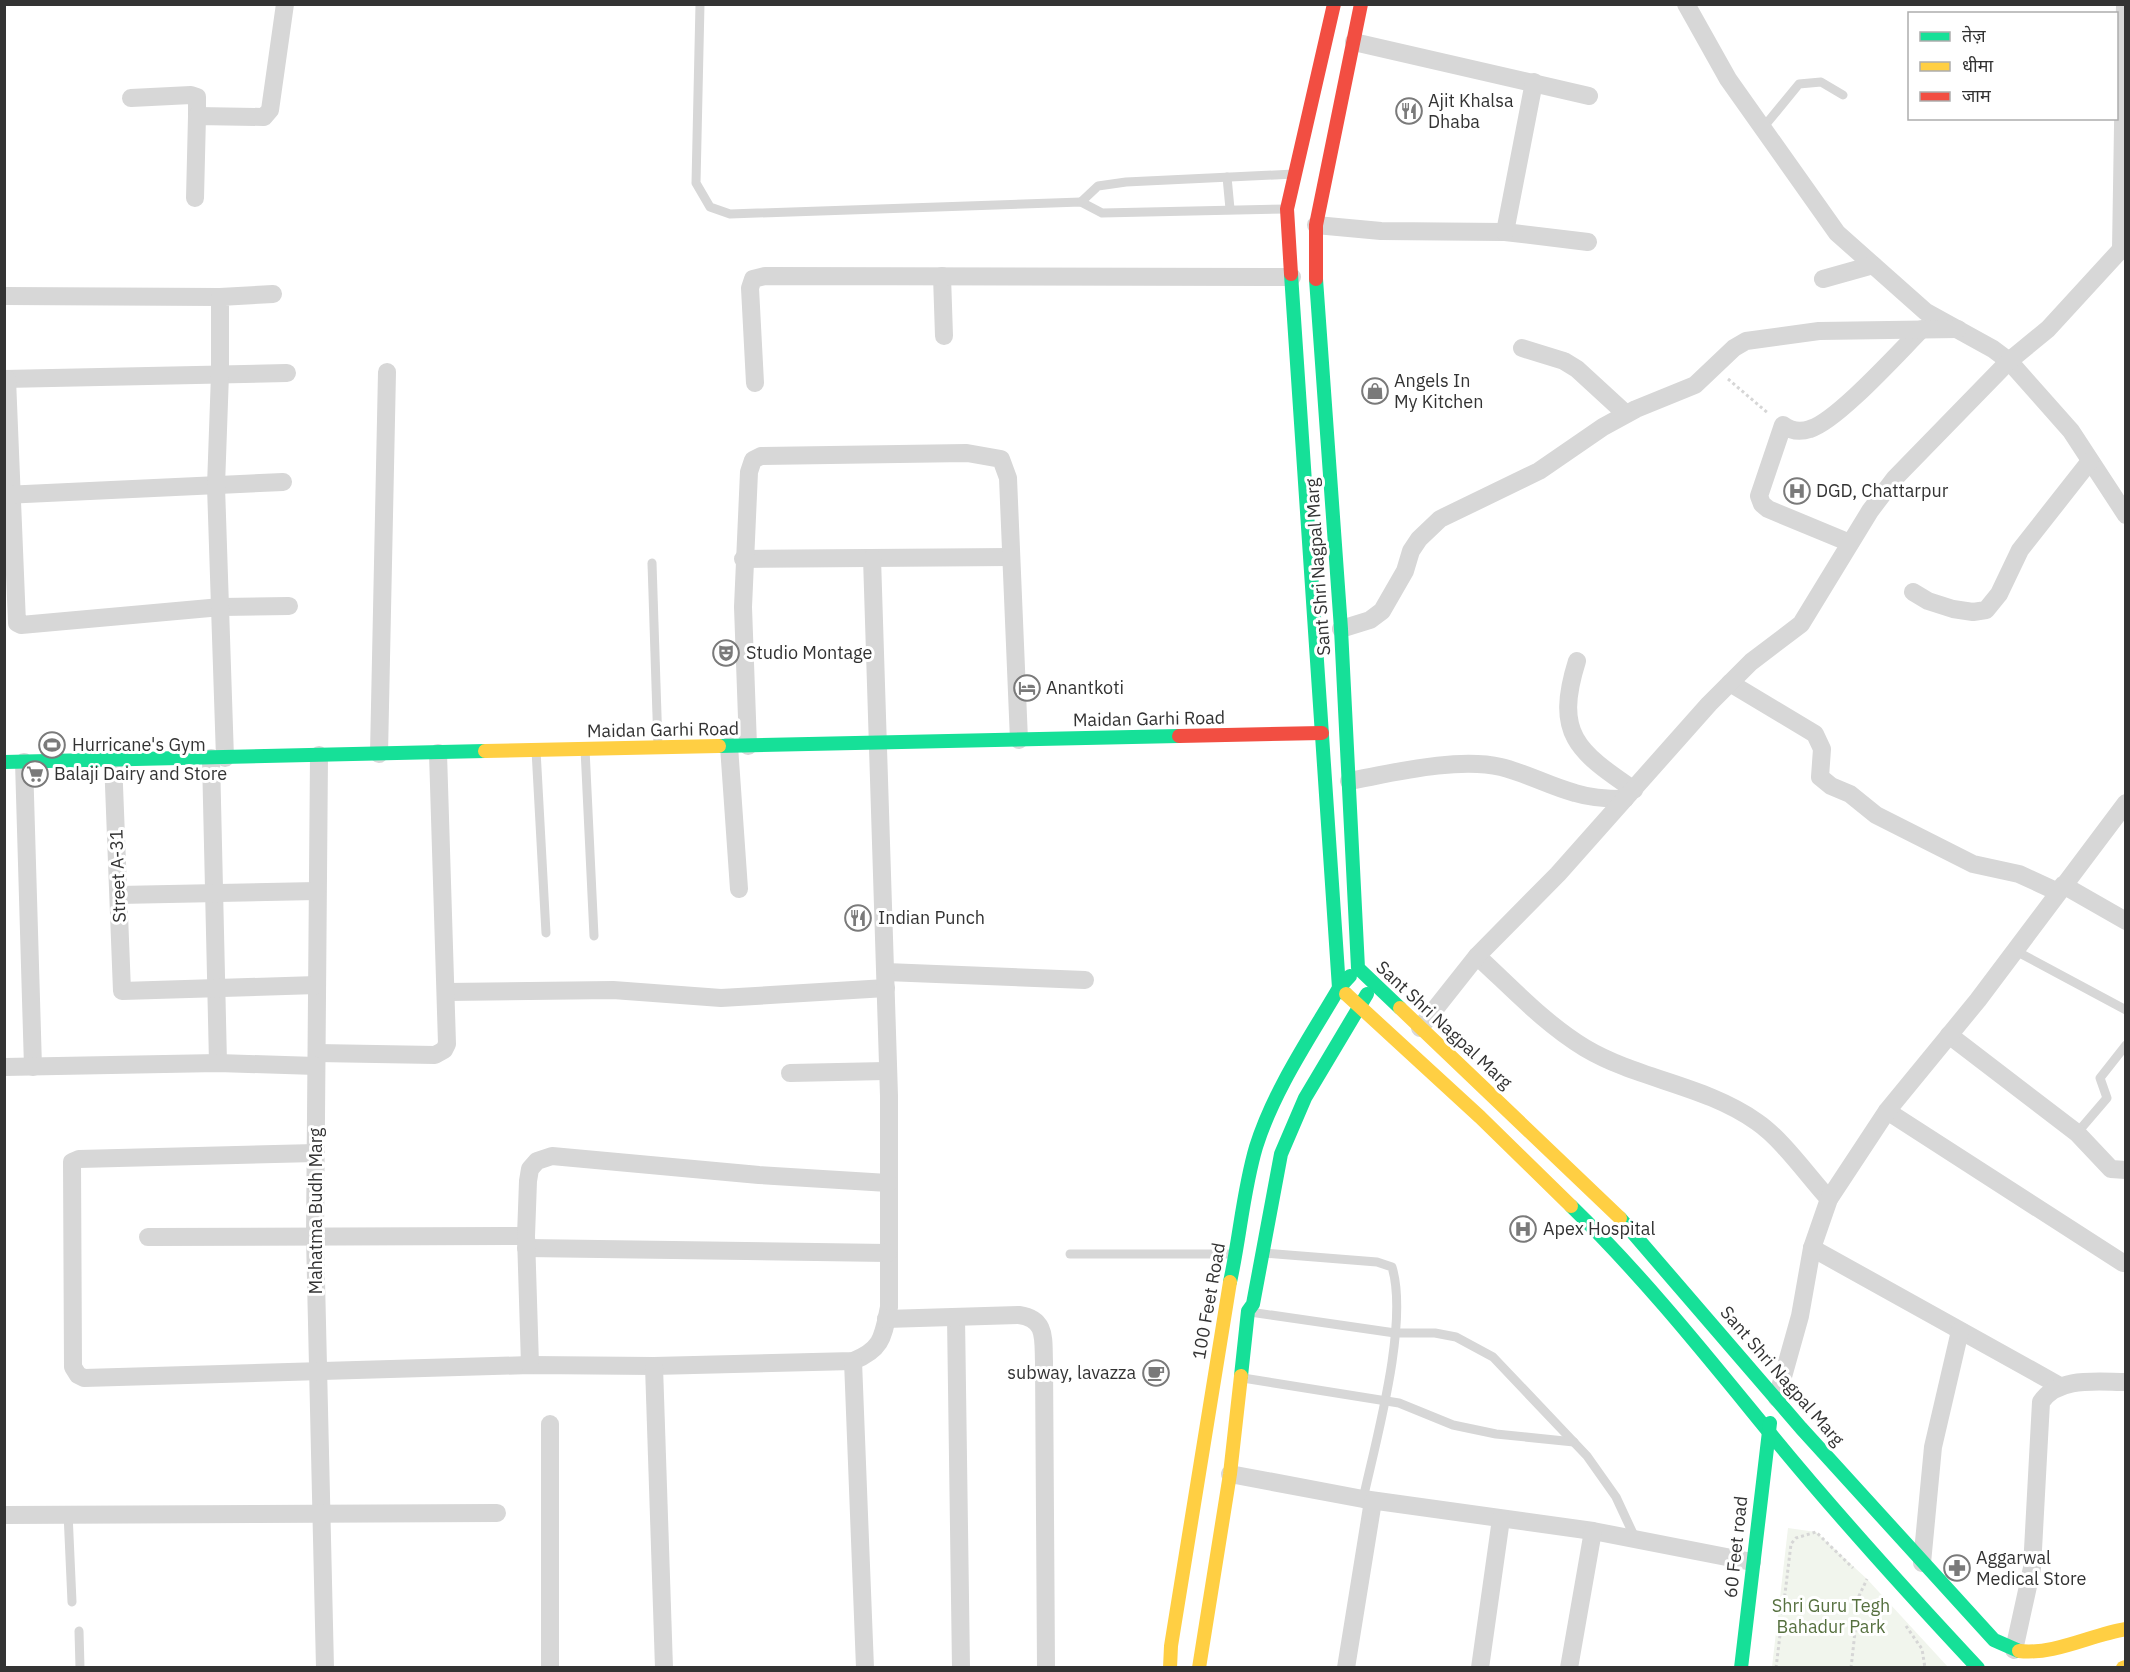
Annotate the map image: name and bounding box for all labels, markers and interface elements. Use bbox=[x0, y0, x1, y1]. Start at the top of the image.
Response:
legend bbox=[1908, 12, 2118, 120]
text: तेज़ bbox=[1962, 24, 1986, 47]
text: धीमा bbox=[1962, 54, 1993, 77]
text: जाम bbox=[1962, 84, 1992, 107]
place label: Ajit Khalsa Dhaba bbox=[1428, 89, 1514, 133]
restaurant icon: Ajit Khalsa Dhaba bbox=[1394, 96, 1424, 126]
place label: Angels In My Kitchen bbox=[1394, 369, 1483, 413]
shop icon: Angels In My Kitchen bbox=[1360, 376, 1390, 406]
hospital icon: DGD, Chattarpur bbox=[1782, 476, 1812, 506]
street label: Sant Shri Nagpal Marg bbox=[1300, 477, 1335, 657]
place label: DGD, Chattarpur bbox=[1816, 479, 1949, 502]
theatre icon: Studio Montage bbox=[711, 638, 741, 668]
place label: Studio Montage bbox=[746, 641, 873, 664]
hotel icon: Anantkoti bbox=[1012, 673, 1042, 703]
place label: Anantkoti bbox=[1046, 676, 1124, 699]
street label: Maidan Garhi Road bbox=[1073, 706, 1225, 731]
street label: Maidan Garhi Road bbox=[587, 717, 739, 742]
sports icon: Hurricane's Gym bbox=[37, 730, 67, 760]
place label: Hurricane's Gym bbox=[72, 733, 206, 756]
supermarket icon: Balaji Dairy and Store bbox=[20, 759, 50, 789]
place label: Balaji Dairy and Store bbox=[54, 762, 227, 785]
street label: Street A-31 bbox=[104, 829, 131, 923]
restaurant icon: Indian Punch bbox=[843, 903, 873, 933]
place label: Indian Punch bbox=[878, 906, 985, 929]
street label: Sant Shri Nagpal Marg bbox=[1371, 956, 1518, 1094]
street label: Mahatma Budh Marg bbox=[304, 1127, 327, 1294]
hospital icon: Apex Hospital bbox=[1508, 1214, 1538, 1244]
place label: Apex Hospital bbox=[1543, 1217, 1655, 1240]
street label: 100 Feet Road bbox=[1187, 1241, 1230, 1361]
street label: Sant Shri Nagpal Marg bbox=[1715, 1301, 1850, 1451]
cafe icon: subway, lavazza bbox=[1141, 1358, 1171, 1388]
place label: subway, lavazza bbox=[1007, 1361, 1136, 1384]
street label: 60 Feet road bbox=[1719, 1495, 1752, 1599]
place label: Aggarwal Medical Store bbox=[1976, 1546, 2087, 1590]
pharmacy icon: Aggarwal Medical Store bbox=[1942, 1553, 1972, 1583]
park label: Shri Guru Tegh Bahadur Park bbox=[1772, 1594, 1890, 1638]

